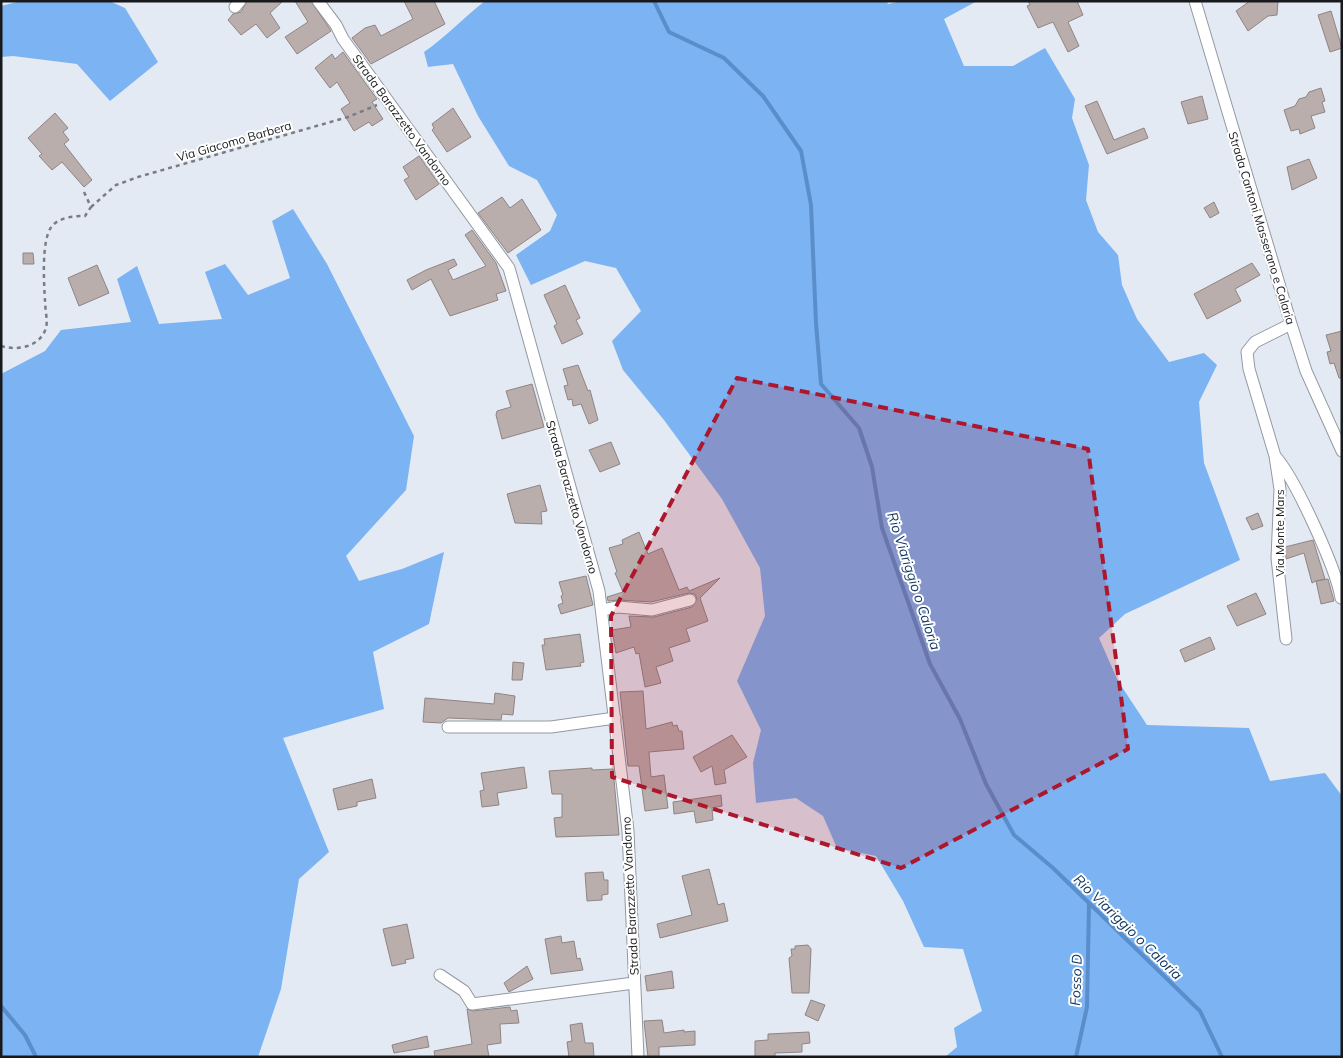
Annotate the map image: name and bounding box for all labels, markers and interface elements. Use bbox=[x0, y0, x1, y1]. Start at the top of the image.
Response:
street label: Strada Barazzetto Vandorno bbox=[349, 51, 455, 189]
street label: Via Giacomo Barbera bbox=[175, 117, 293, 165]
street label: Strada Cantoni Masserano e Calaria bbox=[1225, 130, 1299, 326]
street label: Strada Barazzetto Vandorno bbox=[543, 419, 601, 576]
street label: Via Monte Mars bbox=[1272, 489, 1287, 577]
water label: Rio Viariggio o Caloria bbox=[883, 510, 945, 652]
street label: Strada Barazzetto Vandorno bbox=[618, 816, 642, 976]
water label: Rio Viariggio o Caloria bbox=[1070, 871, 1186, 983]
water label: Fosso D bbox=[1066, 953, 1086, 1006]

